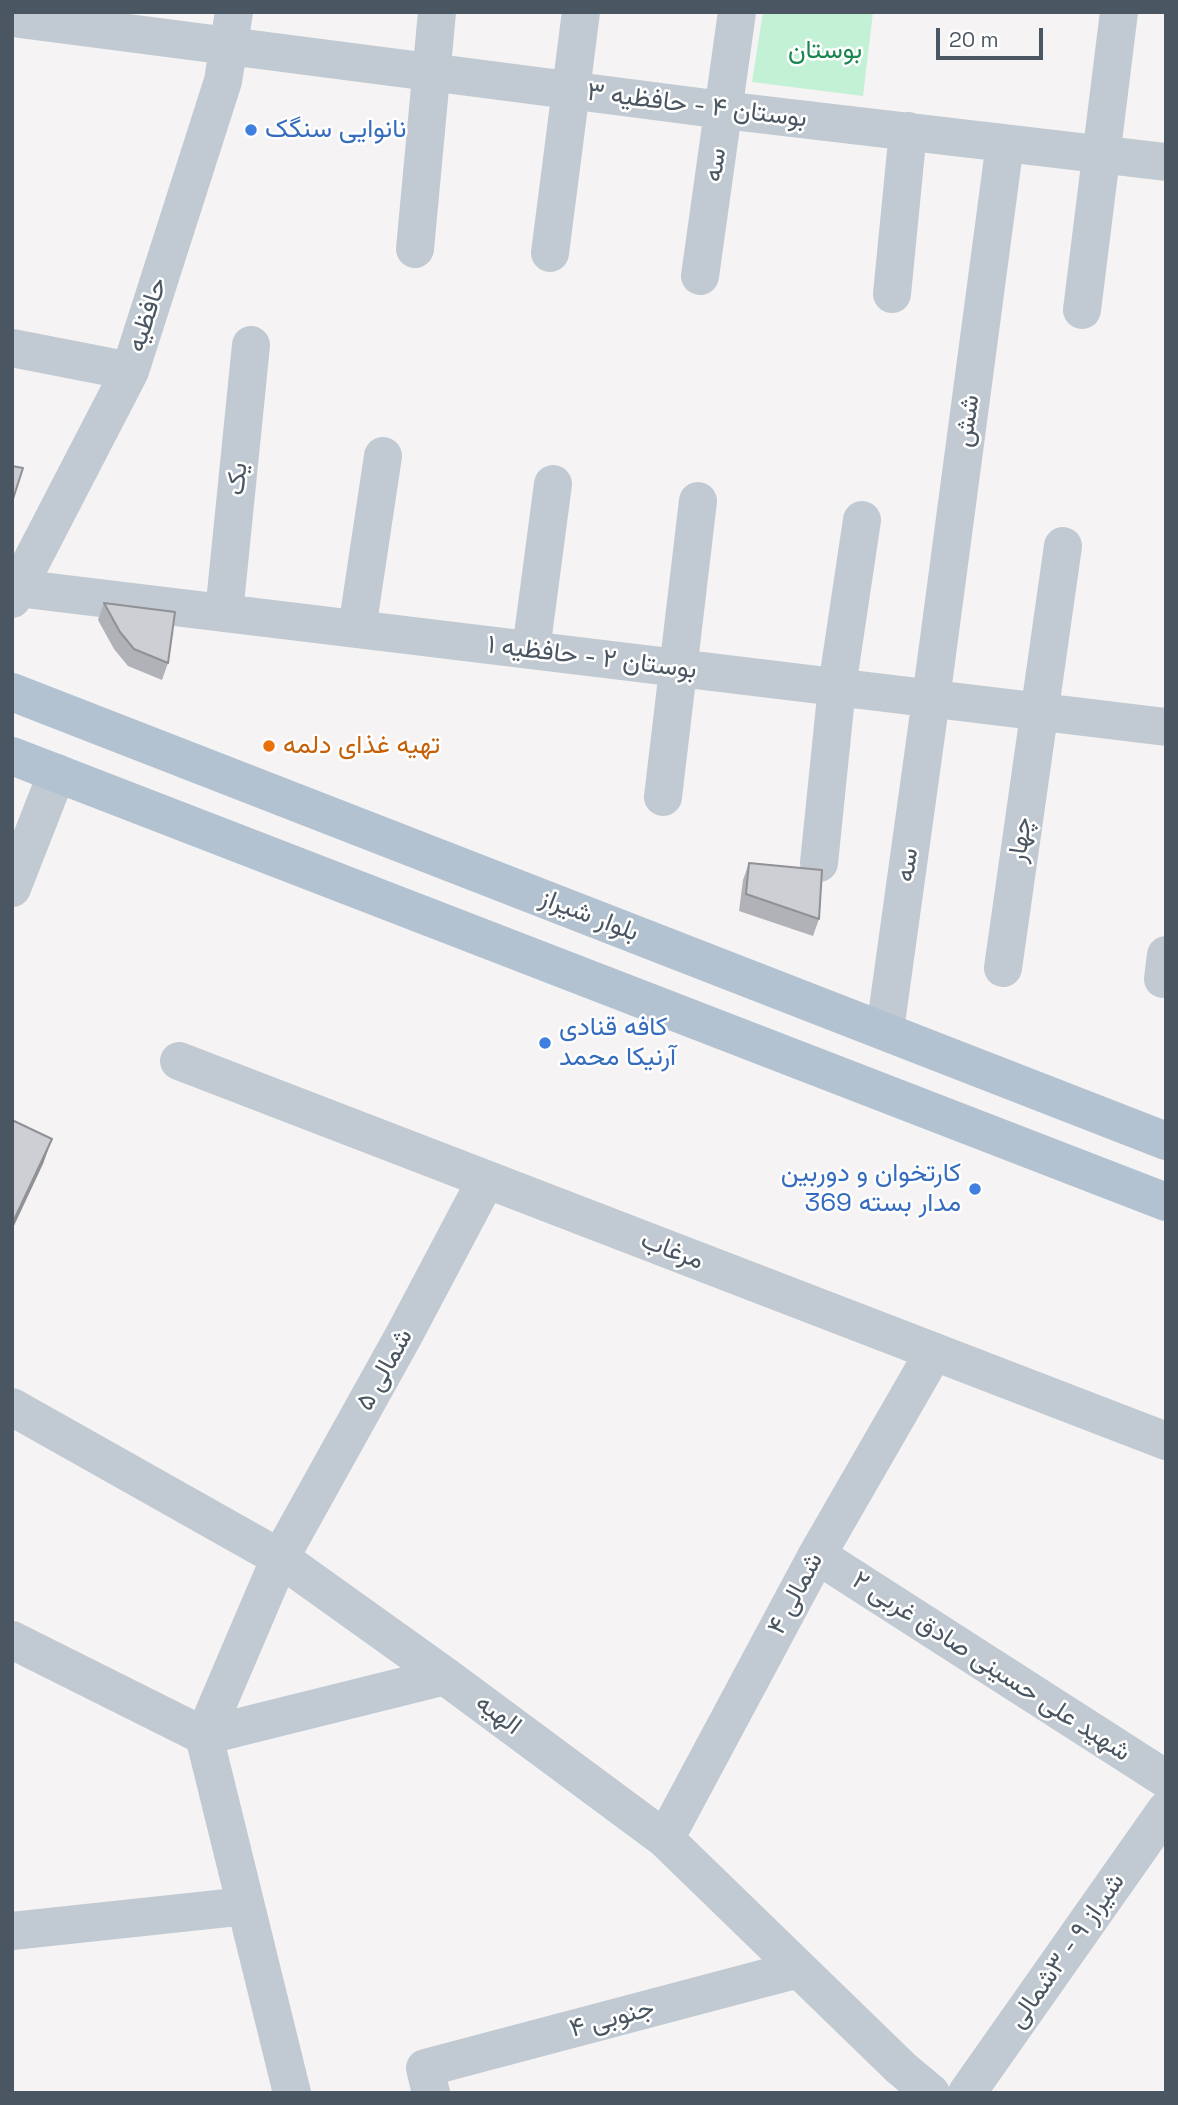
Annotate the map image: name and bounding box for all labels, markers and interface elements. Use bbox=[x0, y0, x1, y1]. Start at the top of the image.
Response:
scale bar bbox=[940, 14, 1047, 58]
text: 20 m bbox=[949, 26, 999, 53]
park label: بوستان bbox=[788, 35, 862, 67]
street label: بوستان ۴ - حافظیه ۳ bbox=[585, 77, 809, 135]
place label: نانوایی سنگک bbox=[265, 114, 406, 146]
marker: نانوایی سنگک bbox=[243, 122, 259, 138]
street label: سه bbox=[698, 146, 734, 184]
street label: حافظیه bbox=[121, 274, 175, 356]
street label: شش bbox=[949, 393, 987, 449]
street label: یک bbox=[221, 461, 255, 497]
street label: بوستان ۲ - حافظیه ۱ bbox=[486, 630, 698, 686]
place label: تهیه غذای دلمه bbox=[283, 730, 440, 762]
marker: تهیه غذای دلمه bbox=[261, 738, 277, 754]
street label: چهار bbox=[1002, 815, 1040, 865]
street label: سه bbox=[890, 846, 926, 884]
street label: بلوار شیراز bbox=[535, 883, 643, 949]
place label: کافه قنادی آرنیکا محمد bbox=[559, 1012, 676, 1074]
marker: کافه قنادی آرنیکا محمد bbox=[537, 1035, 553, 1051]
place label: کارتخوان و دوربین مدار بسته 369 bbox=[781, 1158, 961, 1220]
marker: کارتخوان و دوربین مدار بسته 369 bbox=[967, 1181, 983, 1197]
street label: مرغاب bbox=[636, 1225, 708, 1277]
street label: ۵ شمالی bbox=[350, 1324, 420, 1416]
street label: ۴ شمالی bbox=[762, 1548, 830, 1640]
street label: شهید علی حسینی صادق غربی ۲ bbox=[846, 1565, 1136, 1769]
street label: الهیه bbox=[469, 1688, 527, 1742]
street label: شیراز ۹ - ۳شمالی bbox=[1002, 1867, 1132, 2035]
street label: ۴ جنوبی bbox=[566, 1993, 658, 2045]

